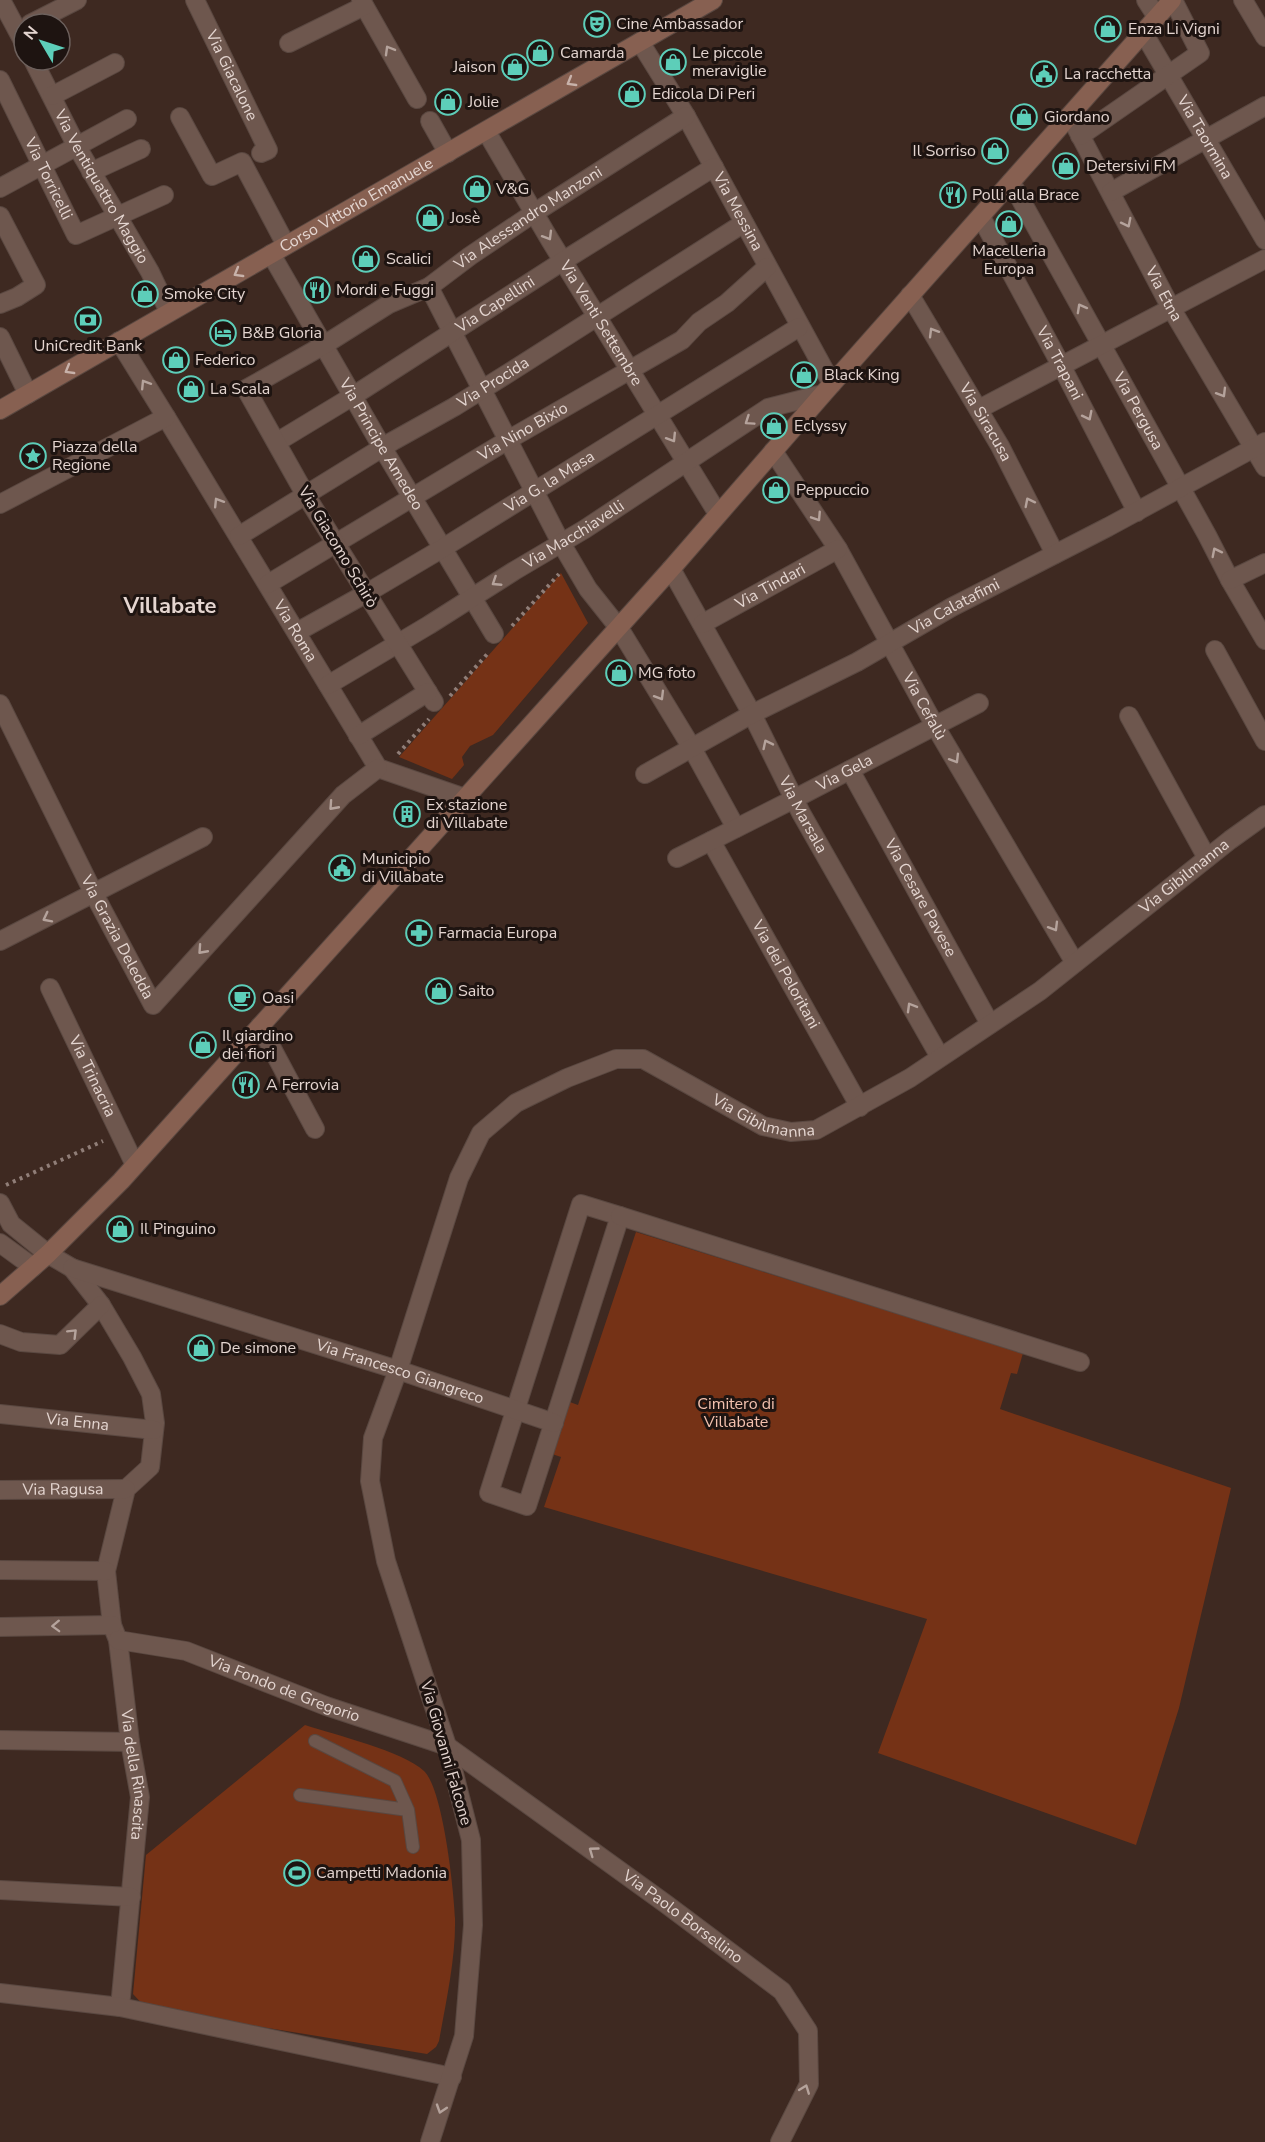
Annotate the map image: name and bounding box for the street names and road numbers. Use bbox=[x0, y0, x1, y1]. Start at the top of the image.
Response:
street label: Via Giacalone bbox=[200, 26, 263, 124]
street label: Via Taormina bbox=[1171, 90, 1238, 183]
street label: Via Ventiquattro Maggio bbox=[48, 105, 154, 268]
street label: Via Torricelli bbox=[19, 133, 78, 224]
street label: Corso Vittorio Emanuele bbox=[275, 152, 437, 258]
street label: Via Alessandro Manzoni bbox=[449, 161, 607, 276]
street label: Via Messina bbox=[707, 168, 768, 255]
street label: Via Venti Settembre bbox=[554, 255, 648, 390]
street label: Via Etna bbox=[1139, 261, 1188, 326]
street label: Via Capellini bbox=[451, 271, 539, 339]
street label: Via Trapani bbox=[1031, 322, 1088, 404]
street label: Via Procida bbox=[452, 352, 533, 414]
street label: Via Pergusa bbox=[1107, 367, 1169, 454]
street label: Via Principe Amedeo bbox=[333, 374, 429, 515]
street label: Via Siracusa bbox=[953, 378, 1017, 465]
street label: Via Nino Bixio bbox=[473, 397, 572, 467]
street label: Via G. la Masa bbox=[499, 445, 599, 519]
street label: Via Giacomo Schirò bbox=[292, 481, 383, 612]
street label: Via Macchiavelli bbox=[518, 495, 629, 575]
street label: Via Tindari bbox=[730, 558, 809, 615]
street label: Via Calatafimi bbox=[904, 573, 1004, 641]
street label: Via Roma bbox=[267, 595, 322, 666]
street label: Via Cefalù bbox=[896, 668, 952, 744]
street label: Via Gela bbox=[812, 749, 877, 797]
street label: Via Marsala bbox=[773, 772, 833, 857]
street label: Via Cesare Pavese bbox=[879, 834, 962, 961]
street label: Via Gibilmanna bbox=[1134, 834, 1234, 920]
street label: Via Grazia Deledda bbox=[75, 871, 159, 1003]
street label: Via dei Peloritani bbox=[746, 915, 825, 1033]
street label: Via Trinacria bbox=[63, 1031, 121, 1121]
street label: Via Gibilmanna bbox=[707, 1088, 816, 1143]
street label: Via Francesco Giangreco bbox=[312, 1334, 487, 1409]
street label: Via Enna bbox=[44, 1408, 110, 1436]
street label: Via Ragusa bbox=[21, 1478, 104, 1501]
street label: Via Fondo de Gregorio bbox=[204, 1649, 363, 1727]
street label: Via Giovanni Falcone bbox=[415, 1677, 477, 1828]
street label: Via della Rinascita bbox=[115, 1707, 151, 1841]
street label: Via Paolo Borsellino bbox=[617, 1864, 748, 1969]

